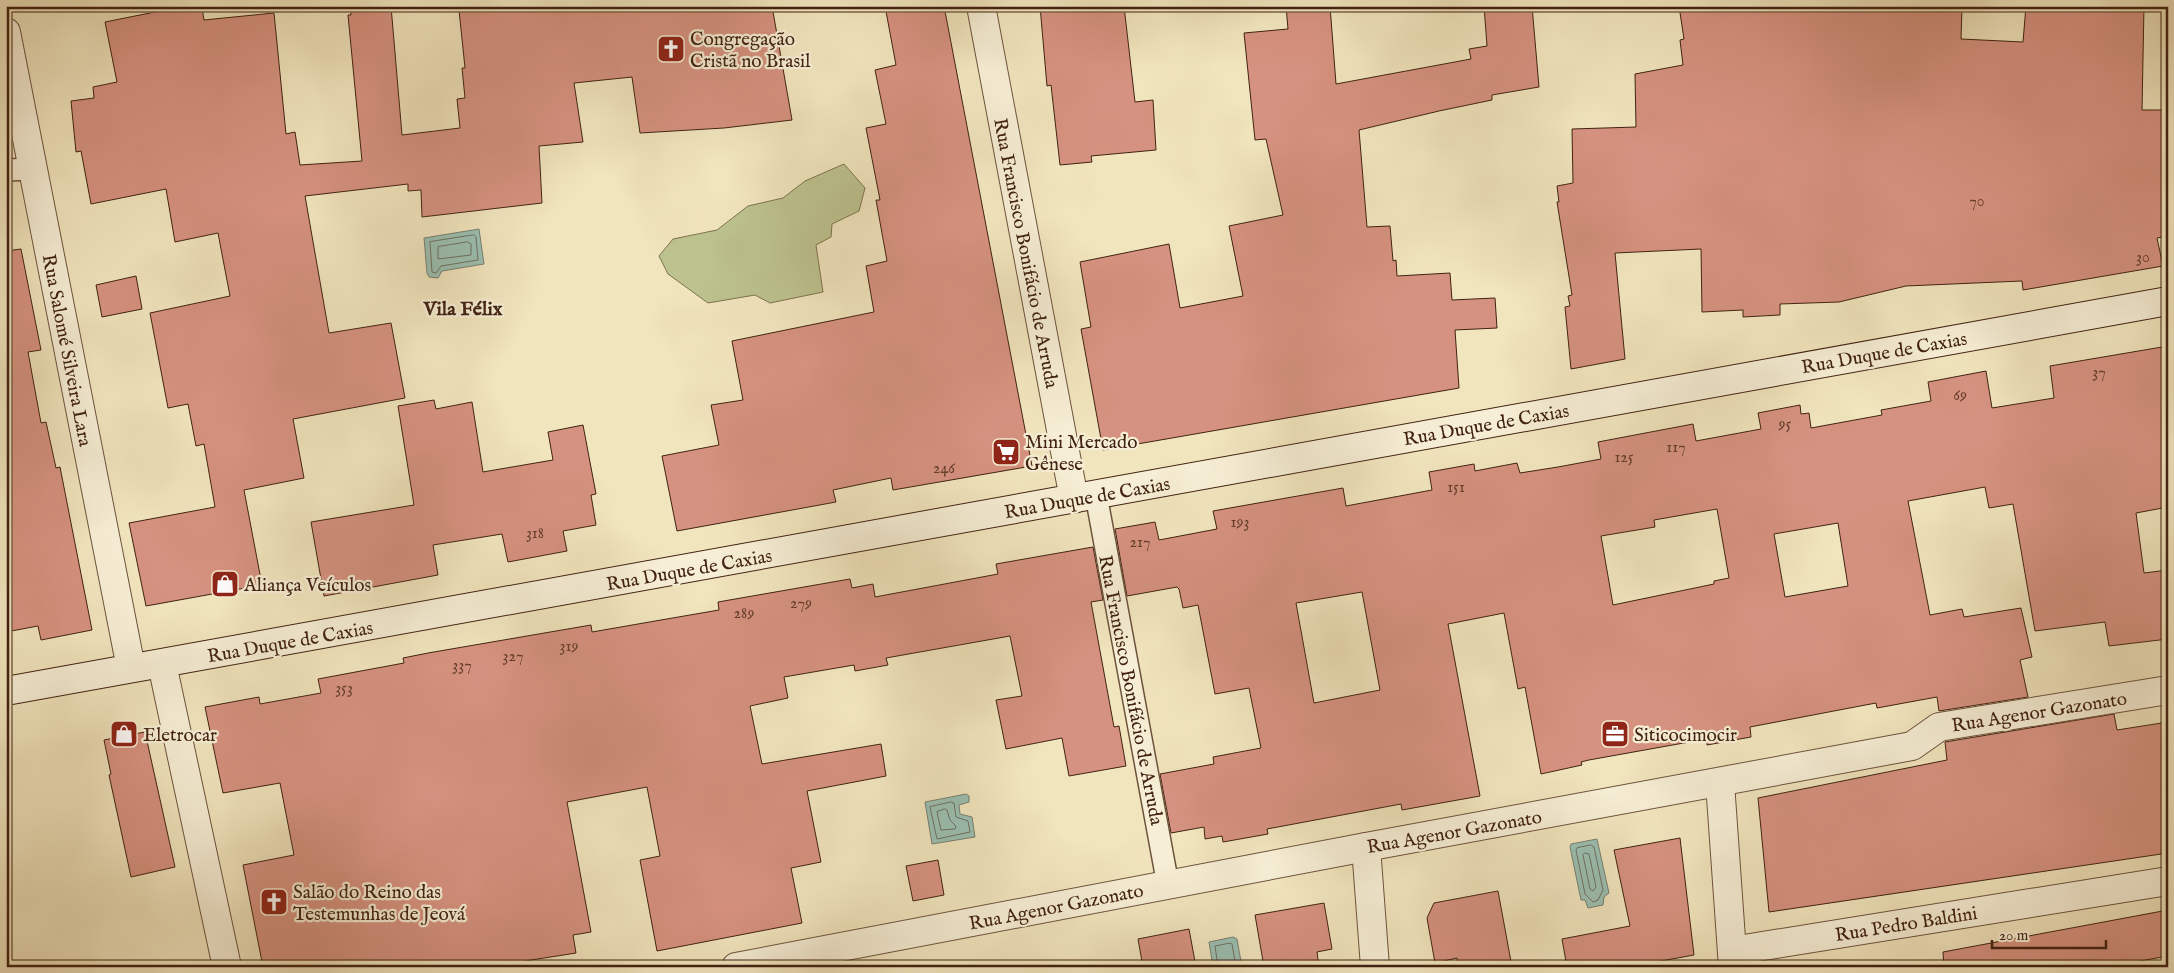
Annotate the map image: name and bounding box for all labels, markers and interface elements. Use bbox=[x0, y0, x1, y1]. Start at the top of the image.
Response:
place label: Congregação Cristã no Brasil bbox=[690, 28, 811, 74]
church icon: Congregação Cristã no Brasil bbox=[656, 34, 686, 64]
street label: Rua Francisco Bonifácio de Arruda bbox=[987, 116, 1063, 391]
house number: 70 bbox=[1969, 192, 1985, 212]
house number: 30 bbox=[2136, 248, 2150, 268]
street label: Rua Salomé Silveira Lara bbox=[36, 252, 97, 449]
district label: Vila Félix bbox=[422, 297, 503, 322]
street label: Rua Duque de Caxias bbox=[1800, 328, 1969, 380]
house number: 37 bbox=[2092, 363, 2106, 383]
house number: 69 bbox=[1953, 386, 1967, 406]
street label: Rua Duque de Caxias bbox=[1402, 400, 1571, 452]
house number: 95 bbox=[1778, 415, 1792, 435]
place label: Mini Mercado Gênese bbox=[1025, 431, 1137, 477]
supermarket icon: Mini Mercado Gênese bbox=[991, 437, 1021, 467]
house number: 117 bbox=[1666, 438, 1686, 458]
house number: 125 bbox=[1614, 448, 1634, 468]
house number: 246 bbox=[933, 459, 955, 479]
street label: Rua Duque de Caxias bbox=[1003, 473, 1172, 525]
house number: 151 bbox=[1447, 478, 1465, 498]
house number: 193 bbox=[1231, 513, 1249, 533]
house number: 318 bbox=[526, 524, 544, 544]
house number: 217 bbox=[1130, 533, 1150, 553]
street label: Rua Duque de Caxias bbox=[605, 545, 774, 597]
street label: Rua Francisco Bonifácio de Arruda bbox=[1092, 553, 1168, 828]
shop icon: Aliança Veículos bbox=[210, 569, 240, 599]
place label: Aliança Veículos bbox=[243, 574, 371, 598]
house number: 279 bbox=[790, 594, 812, 614]
house number: 289 bbox=[734, 604, 754, 624]
street label: Rua Duque de Caxias bbox=[206, 617, 375, 669]
house number: 319 bbox=[560, 637, 578, 657]
house number: 327 bbox=[503, 647, 523, 667]
house number: 337 bbox=[452, 656, 472, 676]
house number: 353 bbox=[335, 679, 353, 699]
street label: Rua Agenor Gazonato bbox=[1950, 687, 2129, 739]
shop icon: Eletrocar bbox=[109, 719, 139, 749]
office icon: Siticocimocir bbox=[1600, 719, 1630, 749]
place label: Eletrocar bbox=[143, 724, 217, 748]
place label: Siticocimocir bbox=[1634, 724, 1737, 748]
street label: Rua Agenor Gazonato bbox=[1365, 806, 1544, 860]
street label: Rua Agenor Gazonato bbox=[967, 879, 1146, 937]
place label: Salão do Reino das Testemunhas de Jeová bbox=[293, 881, 466, 927]
church icon: Salão do Reino das Testemunhas de Jeová bbox=[259, 887, 289, 917]
street label: Rua Pedro Baldini bbox=[1833, 902, 1979, 948]
scale bar bbox=[1992, 918, 2105, 950]
text: 20 m bbox=[1999, 926, 2029, 945]

